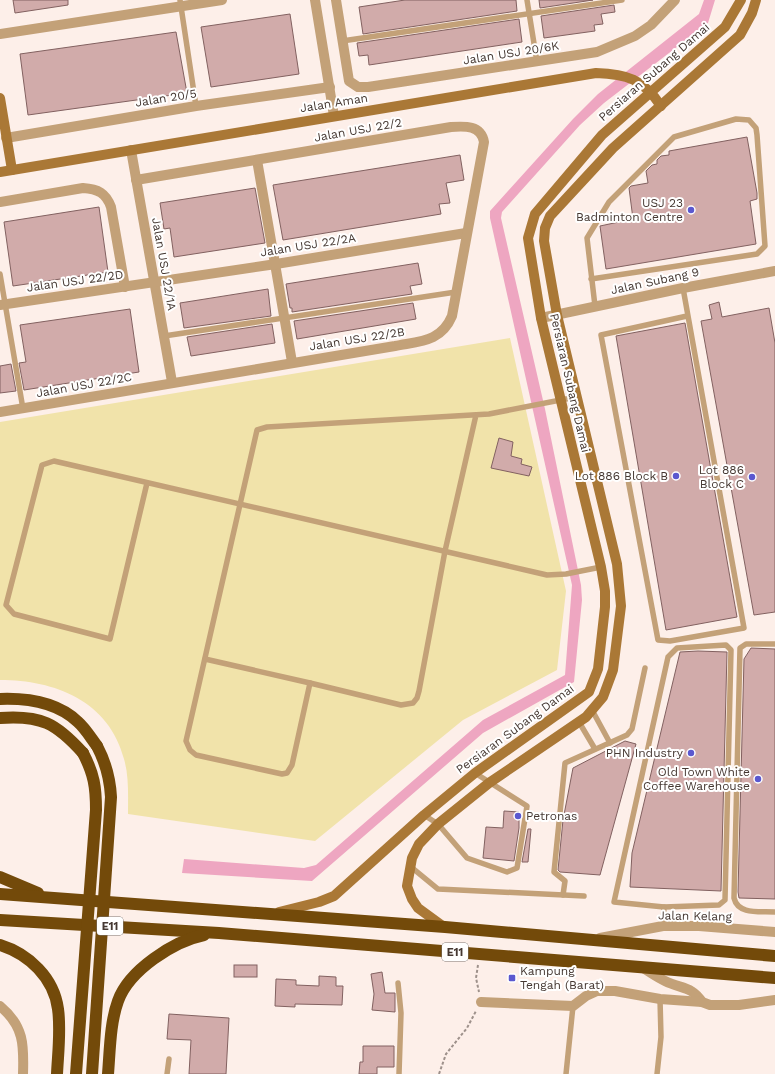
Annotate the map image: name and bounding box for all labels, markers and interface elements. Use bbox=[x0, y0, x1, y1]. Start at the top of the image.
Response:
street label: Persiaran Subang Damai bbox=[596, 20, 712, 124]
street label: Jalan USJ 20/6K bbox=[462, 38, 560, 67]
street label: Jalan 20/5 bbox=[134, 86, 198, 110]
street label: Jalan Aman bbox=[299, 91, 369, 115]
street label: Jalan USJ 22/2 bbox=[313, 115, 403, 145]
place label: USJ 23 Badminton Centre bbox=[576, 196, 683, 224]
marker: USJ 23 Badminton Centre bbox=[686, 205, 696, 215]
street label: Jalan USJ 22/1A bbox=[149, 216, 179, 312]
street label: Jalan USJ 22/2A bbox=[259, 231, 357, 259]
street label: Jalan Subang 9 bbox=[610, 265, 700, 297]
street label: Jalan USJ 22/2D bbox=[26, 267, 124, 295]
street label: Persiaran Subang Damai bbox=[547, 312, 593, 454]
street label: Jalan USJ 22/2B bbox=[308, 325, 406, 353]
street label: Jalan USJ 22/2C bbox=[35, 370, 133, 400]
place label: Lot 886 Block C bbox=[699, 463, 744, 491]
place label: Lot 886 Block B bbox=[575, 469, 668, 483]
marker: Lot 886 Block B bbox=[671, 471, 681, 481]
marker: Lot 886 Block C bbox=[747, 472, 757, 482]
street label: Persiaran Subang Damai bbox=[453, 682, 577, 776]
place label: PHN Industry bbox=[606, 746, 684, 760]
marker: PHN Industry bbox=[686, 748, 696, 758]
place label: Old Town White Coffee Warehouse bbox=[643, 765, 750, 793]
marker: Old Town White Coffee Warehouse bbox=[753, 774, 763, 784]
place label: Petronas bbox=[526, 809, 577, 823]
marker: Petronas bbox=[513, 811, 523, 821]
street label: Jalan Kelang bbox=[658, 908, 733, 924]
road number: E11 bbox=[97, 917, 123, 935]
road number: E11 bbox=[442, 943, 468, 961]
place label: Kampung Tengah (Barat) bbox=[520, 964, 604, 992]
marker: Kampung Tengah (Barat) bbox=[507, 973, 517, 983]

